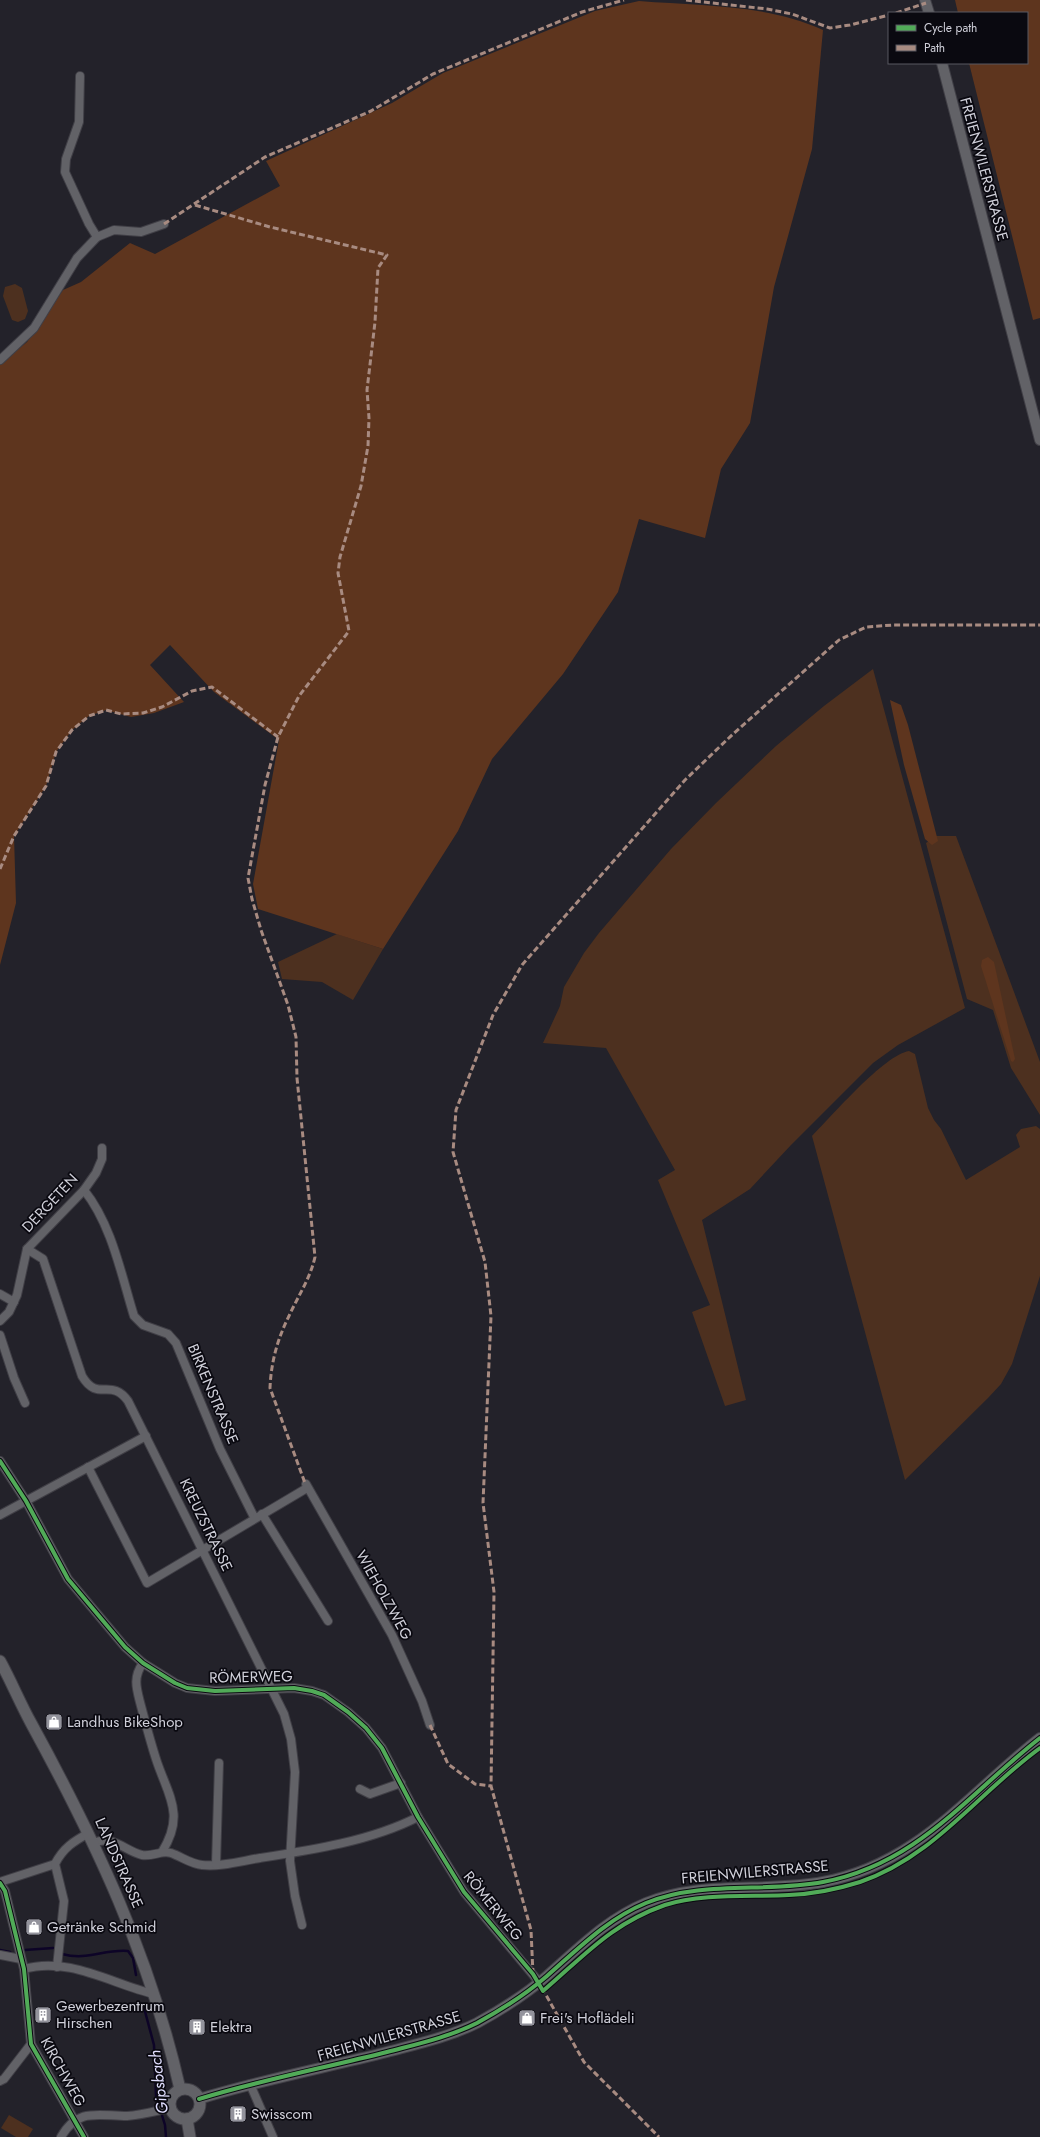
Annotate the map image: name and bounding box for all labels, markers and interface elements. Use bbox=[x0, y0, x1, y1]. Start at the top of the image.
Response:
legend bbox=[888, 12, 1028, 64]
text: Cycle path bbox=[924, 19, 977, 37]
text: Path bbox=[924, 39, 945, 57]
street label: FREIENWILERSTRASSE bbox=[954, 95, 1014, 243]
street label: DERGETEN bbox=[17, 1169, 83, 1237]
street label: BIRKENSTRASSE bbox=[182, 1340, 244, 1448]
street label: KREUZSTRASSE bbox=[174, 1475, 238, 1575]
street label: WIEHOLZWEG bbox=[350, 1546, 418, 1644]
street label: RÖMERWEG bbox=[209, 1665, 293, 1689]
place label: Landhus BikeShop bbox=[67, 1711, 183, 1733]
shop icon: Landhus BikeShop bbox=[44, 1712, 64, 1732]
street label: LANDSTRASSE bbox=[89, 1814, 149, 1912]
street label: FREIENWILERSTRASSE bbox=[680, 1855, 830, 1889]
street label: RÖMERWEG bbox=[458, 1867, 528, 1945]
place label: Getränke Schmid bbox=[47, 1916, 156, 1938]
shop icon: Getränke Schmid bbox=[24, 1917, 44, 1937]
place label: Gewerbezentrum Hirschen bbox=[56, 1995, 165, 2034]
building icon: Gewerbezentrum Hirschen bbox=[33, 2005, 53, 2025]
street label: FREIENWILERSTRASSE bbox=[315, 2005, 463, 2067]
place label: Frei's Hoflädeli bbox=[540, 2007, 635, 2029]
shop icon: Frei's Hoflädeli bbox=[517, 2008, 537, 2028]
place label: Elektra bbox=[210, 2016, 252, 2038]
building icon: Elektra bbox=[187, 2017, 207, 2037]
street label: KIRCHWEG bbox=[35, 2033, 91, 2111]
water label: Gipsbach bbox=[143, 2049, 174, 2115]
place label: Swisscom bbox=[251, 2103, 312, 2125]
building icon: Swisscom bbox=[228, 2104, 248, 2124]

